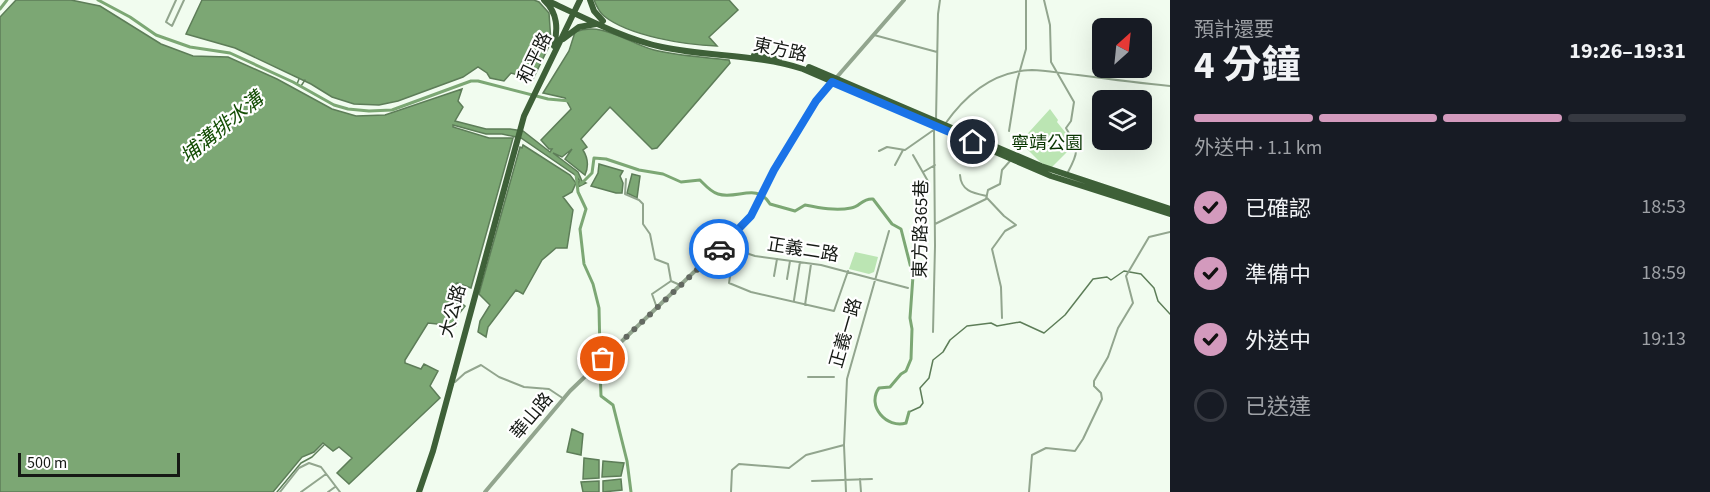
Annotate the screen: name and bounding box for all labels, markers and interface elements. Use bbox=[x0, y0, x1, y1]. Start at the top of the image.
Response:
text: 預計還要 bbox=[1194, 16, 1274, 44]
north arrow bbox=[1092, 18, 1152, 78]
map controls bbox=[1092, 18, 1152, 150]
street label: 和平路 bbox=[512, 28, 558, 88]
street label: 東方路 bbox=[751, 32, 809, 68]
text: 19:26–19:31 bbox=[1569, 35, 1686, 67]
text: 4 分鐘 bbox=[1194, 38, 1300, 94]
water label: 埔溝排水溝 bbox=[174, 84, 272, 170]
button: layers bbox=[1092, 90, 1152, 150]
pin bbox=[947, 116, 998, 167]
icon: home bbox=[956, 125, 989, 158]
park label: 寧靖公園 bbox=[1011, 131, 1083, 156]
text: 外送中 · 1.1 km bbox=[1194, 134, 1322, 162]
street label: 東方路365巷 bbox=[908, 179, 934, 279]
icon: check bbox=[1194, 191, 1227, 224]
text: 已確認 bbox=[1245, 193, 1311, 225]
text: 18:53 bbox=[1641, 193, 1686, 221]
courier bbox=[689, 219, 749, 279]
street label: 正義二路 bbox=[765, 232, 841, 268]
icon: car bbox=[703, 233, 736, 266]
icon: check bbox=[1194, 257, 1227, 290]
text: 準備中 bbox=[1245, 259, 1311, 291]
text: 18:59 bbox=[1641, 259, 1686, 287]
street label: 大公路 bbox=[434, 282, 472, 340]
street label: 正義一路 bbox=[824, 295, 868, 371]
icon: check bbox=[1194, 323, 1227, 356]
text: 外送中 bbox=[1245, 325, 1311, 357]
text: 19:13 bbox=[1641, 325, 1686, 353]
pin bbox=[577, 333, 628, 384]
icon: bag bbox=[586, 342, 619, 375]
street label: 華山路 bbox=[505, 387, 559, 445]
text: 已送達 bbox=[1245, 391, 1311, 423]
scale bar bbox=[18, 450, 180, 478]
text: 500 m bbox=[27, 452, 67, 474]

